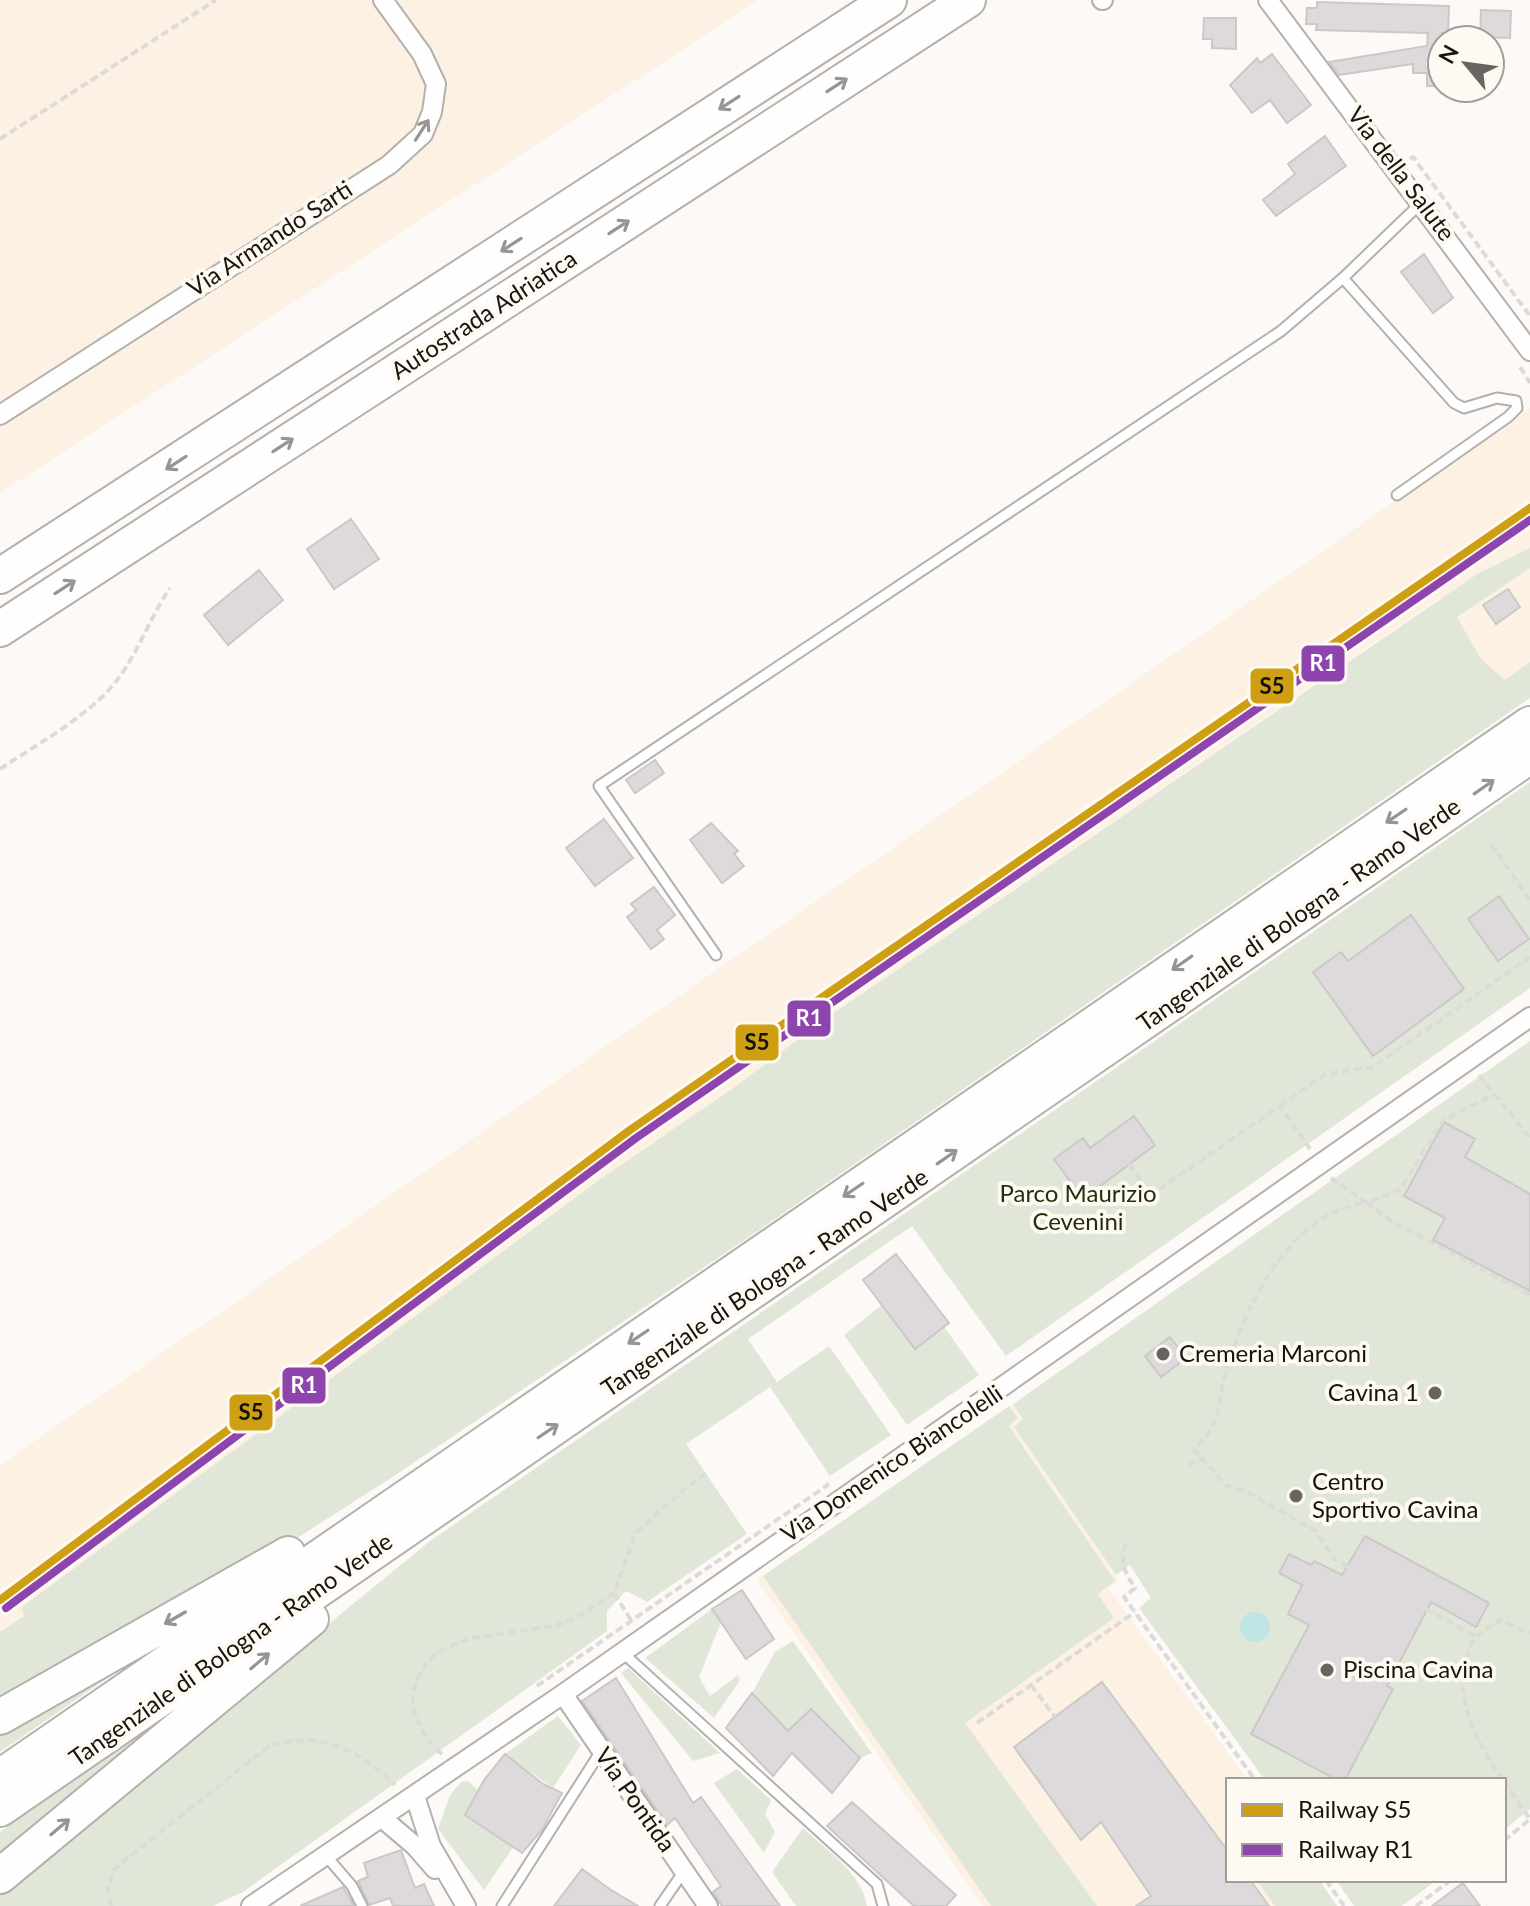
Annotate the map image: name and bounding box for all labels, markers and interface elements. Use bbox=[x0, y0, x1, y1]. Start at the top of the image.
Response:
north arrow bbox=[1426, 24, 1506, 104]
text: N bbox=[1432, 40, 1464, 68]
one-way arrow bbox=[825, 77, 848, 93]
one-way arrow bbox=[718, 96, 741, 112]
street label: Via della Salute bbox=[1342, 100, 1462, 246]
one-way arrow bbox=[414, 119, 431, 141]
street label: Via Armando Sarti bbox=[181, 174, 357, 302]
one-way arrow bbox=[607, 219, 630, 235]
one-way arrow bbox=[500, 237, 523, 253]
street label: Autostrada Adriatica bbox=[385, 243, 581, 385]
one-way arrow bbox=[272, 437, 294, 453]
one-way arrow bbox=[165, 454, 187, 471]
one-way arrow bbox=[54, 578, 76, 595]
line badge: R1 bbox=[1300, 644, 1346, 683]
text: R1 bbox=[1310, 649, 1336, 676]
line badge: S5 bbox=[1249, 667, 1295, 705]
text: S5 bbox=[1260, 672, 1284, 699]
one-way arrow bbox=[1473, 779, 1495, 795]
street label: Tangenziale di Bologna - Ramo Verde bbox=[1131, 791, 1465, 1037]
one-way arrow bbox=[1386, 807, 1408, 824]
one-way arrow bbox=[1172, 955, 1194, 971]
line badge: R1 bbox=[786, 999, 832, 1038]
text: R1 bbox=[796, 1004, 822, 1031]
line badge: S5 bbox=[734, 1023, 780, 1062]
text: S5 bbox=[745, 1028, 769, 1055]
one-way arrow bbox=[936, 1149, 958, 1165]
street label: Tangenziale di Bologna - Ramo Verde bbox=[595, 1161, 933, 1402]
park label: Parco Maurizio Cevenini bbox=[999, 1178, 1157, 1235]
one-way arrow bbox=[842, 1182, 864, 1198]
one-way arrow bbox=[628, 1329, 650, 1345]
place label: Cremeria Marconi bbox=[1179, 1338, 1367, 1367]
marker: Cremeria Marconi bbox=[1154, 1345, 1172, 1363]
line badge: R1 bbox=[281, 1366, 327, 1405]
text: R1 bbox=[291, 1371, 317, 1398]
place label: Cavina 1 bbox=[1328, 1377, 1419, 1406]
street label: Via Domenico Biancolelli bbox=[775, 1378, 1007, 1548]
marker: Cavina 1 bbox=[1426, 1384, 1444, 1402]
line badge: S5 bbox=[228, 1393, 274, 1432]
text: S5 bbox=[239, 1398, 263, 1425]
one-way arrow bbox=[537, 1423, 559, 1439]
place label: Centro Sportivo Cavina bbox=[1312, 1466, 1478, 1523]
marker: Centro Sportivo Cavina bbox=[1287, 1487, 1305, 1505]
street label: Tangenziale di Bologna - Ramo Verde bbox=[63, 1526, 397, 1772]
one-way arrow bbox=[164, 1610, 187, 1626]
one-way arrow bbox=[250, 1652, 270, 1670]
place label: Piscina Cavina bbox=[1343, 1654, 1493, 1683]
marker: Piscina Cavina bbox=[1318, 1661, 1336, 1679]
street label: Via Pontida bbox=[590, 1741, 683, 1857]
legend bbox=[1226, 1778, 1506, 1882]
text: Railway S5 bbox=[1298, 1794, 1411, 1823]
one-way arrow bbox=[49, 1818, 70, 1836]
text: Railway R1 bbox=[1298, 1834, 1413, 1863]

